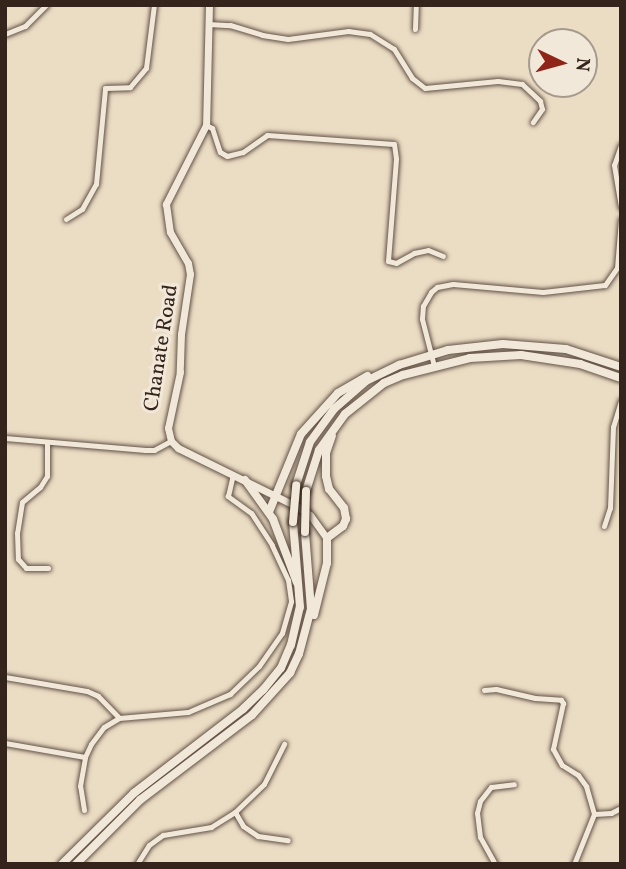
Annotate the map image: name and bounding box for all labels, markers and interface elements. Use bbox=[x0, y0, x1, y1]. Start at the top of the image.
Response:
north arrow bbox=[528, 28, 598, 98]
text: N bbox=[568, 57, 595, 73]
street label: Chanate Road bbox=[140, 283, 184, 413]

